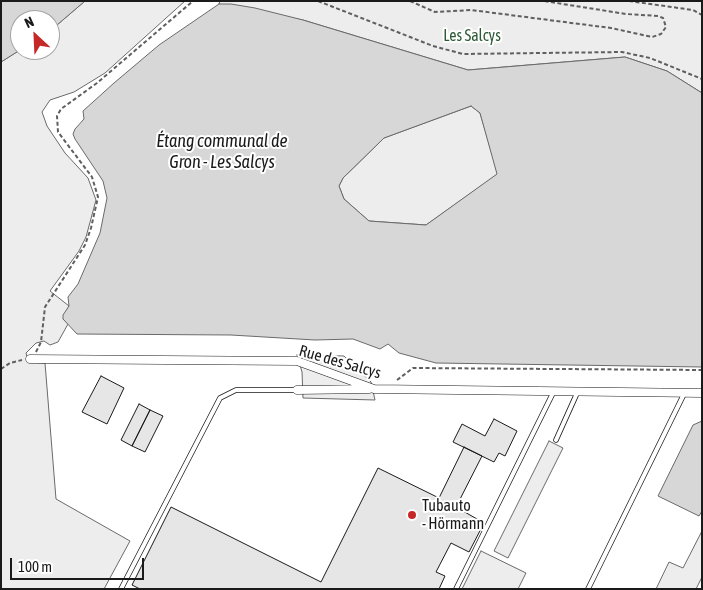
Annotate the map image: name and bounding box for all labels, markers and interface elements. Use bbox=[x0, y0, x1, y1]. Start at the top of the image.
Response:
north arrow bbox=[10, 10, 60, 60]
text: N bbox=[22, 13, 36, 31]
park label: Les Salcys bbox=[443, 26, 501, 46]
water label: Étang communal de Gron - Les Salcys bbox=[156, 130, 288, 172]
street label: Rue des Salcys bbox=[297, 341, 383, 383]
place label: Tubauto - Hörmann bbox=[422, 496, 484, 534]
marker: Tubauto - Hörmann bbox=[406, 509, 418, 521]
scale bar bbox=[12, 548, 146, 580]
text: 100 m bbox=[18, 558, 52, 575]

